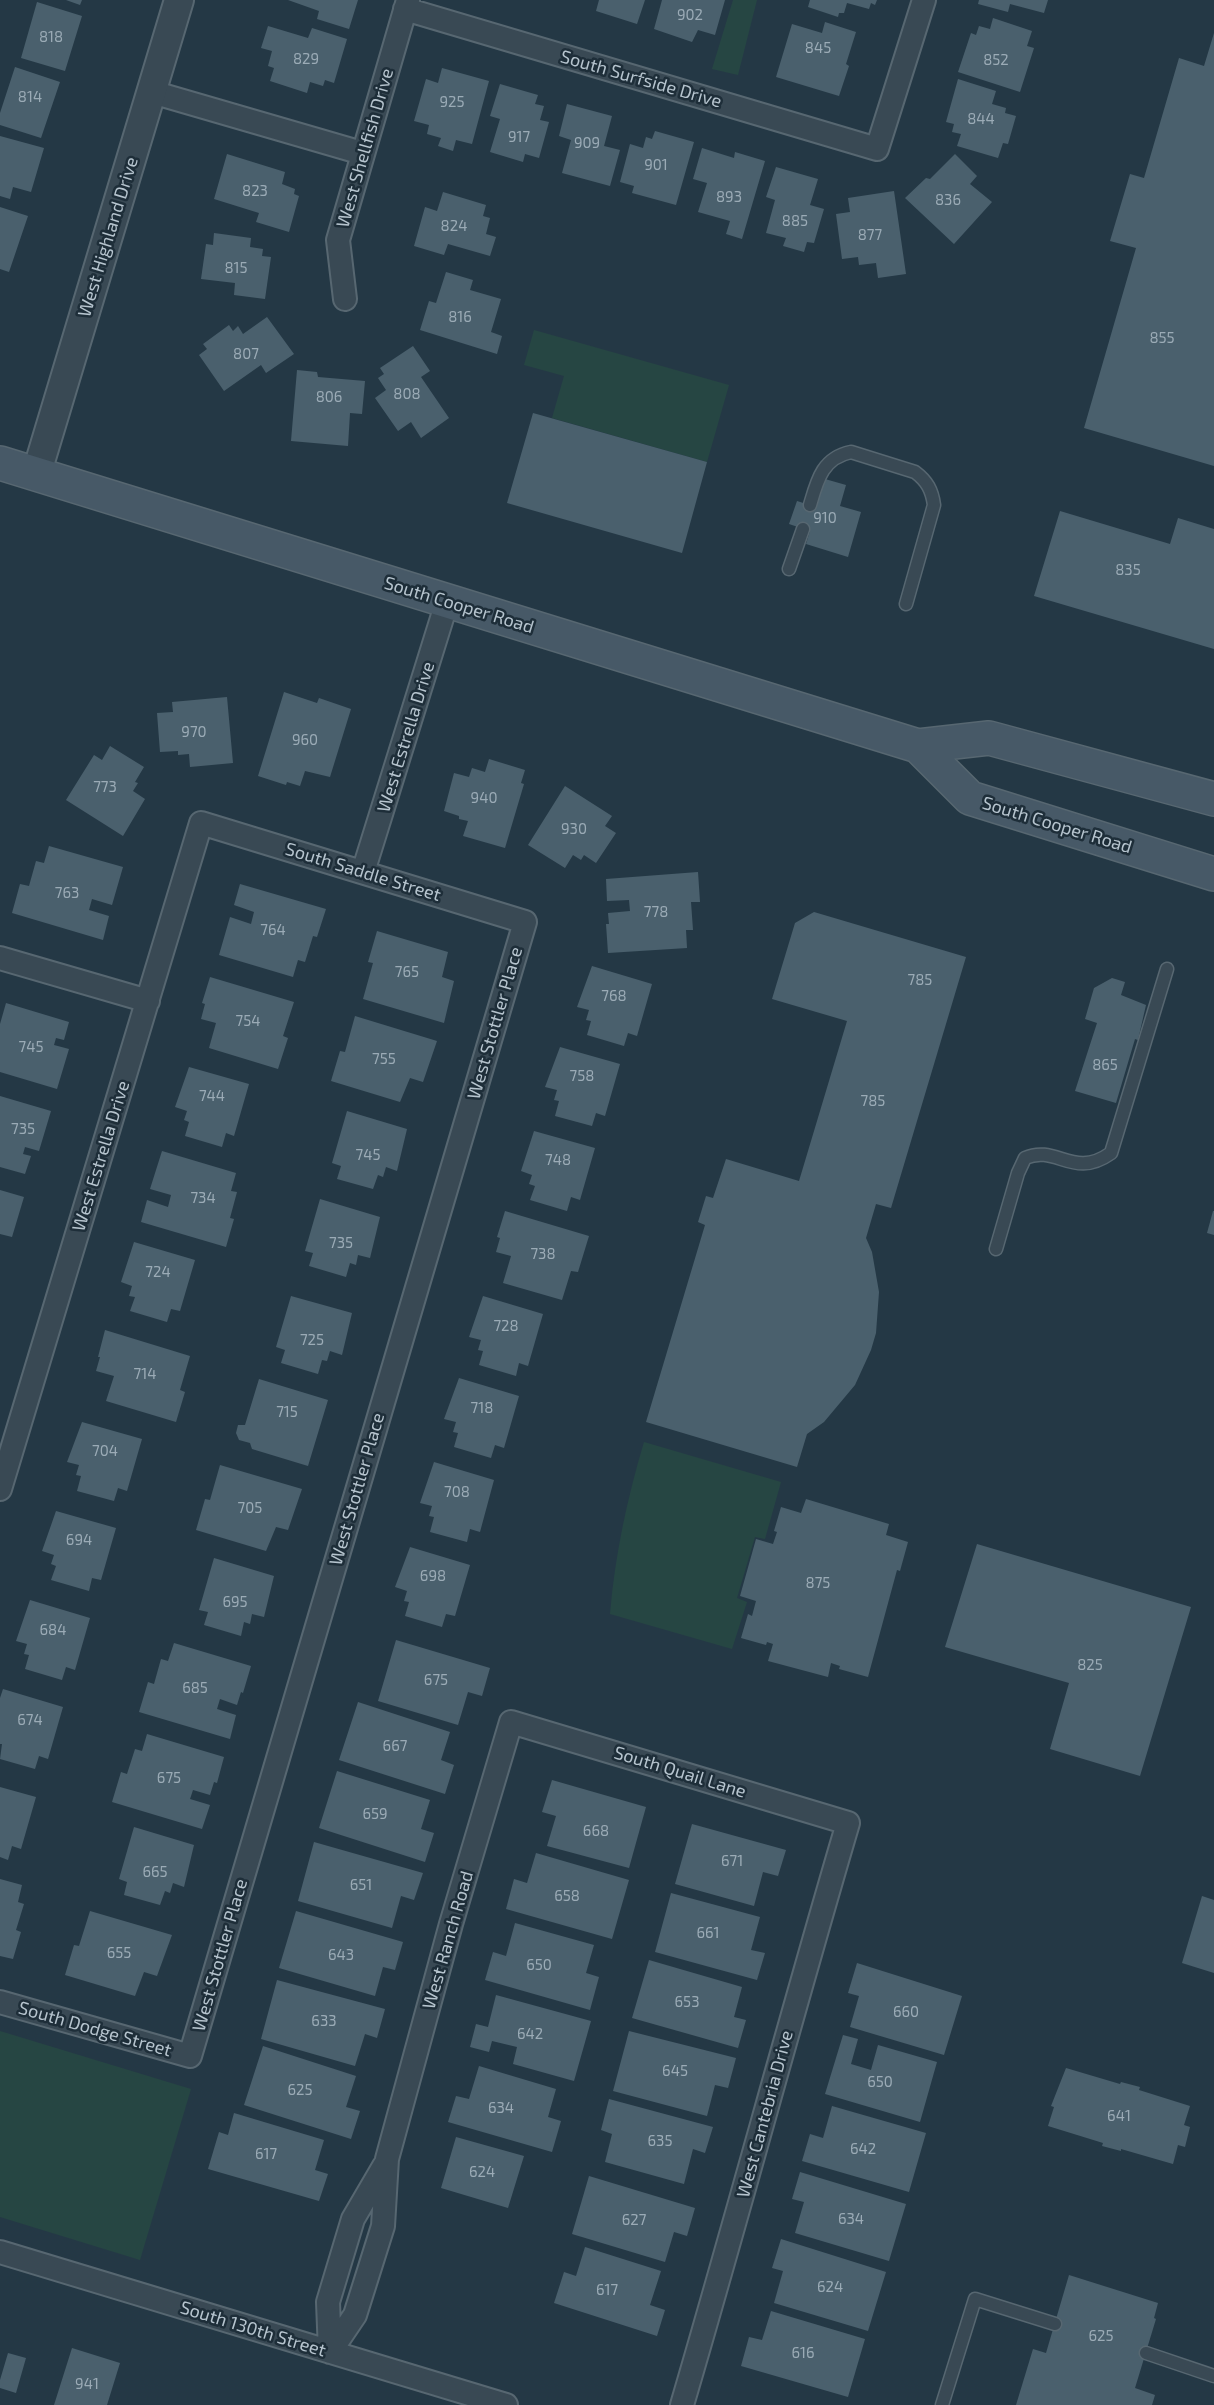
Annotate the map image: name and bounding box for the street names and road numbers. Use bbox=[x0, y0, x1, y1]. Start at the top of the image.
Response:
street label: South Surfside Drive bbox=[558, 46, 724, 112]
street label: West Shellfish Drive bbox=[332, 66, 398, 230]
street label: West Highland Drive bbox=[73, 154, 143, 320]
street label: South Cooper Road bbox=[382, 572, 536, 638]
street label: West Estrella Drive bbox=[373, 659, 439, 815]
street label: South Cooper Road bbox=[980, 792, 1134, 858]
street label: South Saddle Street bbox=[283, 838, 443, 906]
street label: West Stottler Place bbox=[463, 944, 527, 1102]
street label: West Estrella Drive bbox=[68, 1078, 134, 1234]
street label: West Stottler Place bbox=[325, 1410, 389, 1568]
street label: South Quail Lane bbox=[611, 1742, 749, 1802]
street label: West Ranch Road bbox=[418, 1868, 478, 2012]
street label: West Stottler Place bbox=[188, 1876, 252, 2034]
street label: South Dodge Street bbox=[16, 1997, 174, 2061]
street label: West Cantebria Drive bbox=[732, 2028, 798, 2200]
street label: South 130th Street bbox=[178, 2297, 328, 2361]

